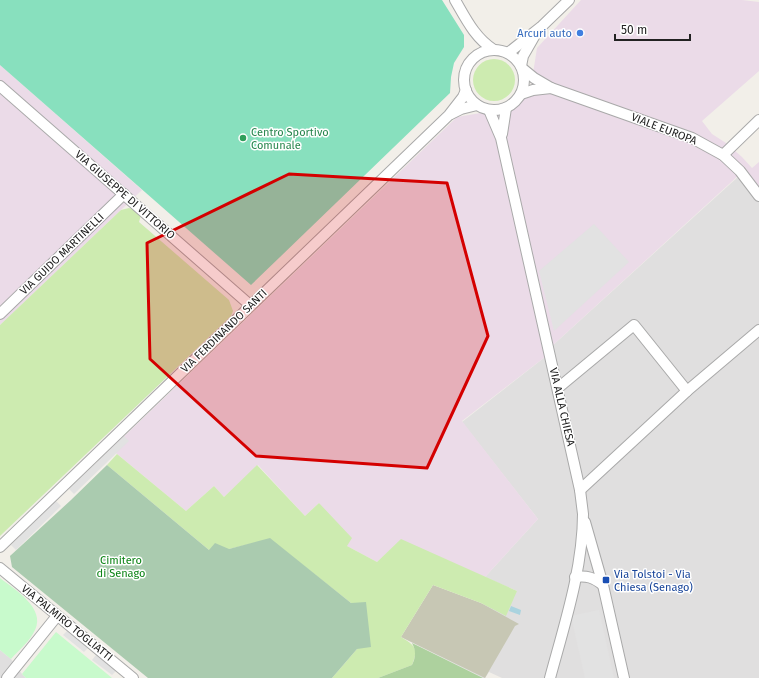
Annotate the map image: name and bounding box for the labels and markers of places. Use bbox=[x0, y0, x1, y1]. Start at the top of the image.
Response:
place label: Arcuri auto bbox=[517, 27, 572, 40]
marker: Arcuri auto bbox=[575, 28, 585, 38]
place label: Centro Sportivo Comunale bbox=[251, 126, 329, 152]
marker: Centro Sportivo Comunale bbox=[238, 133, 248, 143]
place label: Via Tolstoi - Via Chiesa (Senago) bbox=[614, 568, 693, 594]
marker: Via Tolstoi - Via Chiesa (Senago) bbox=[601, 575, 611, 585]

